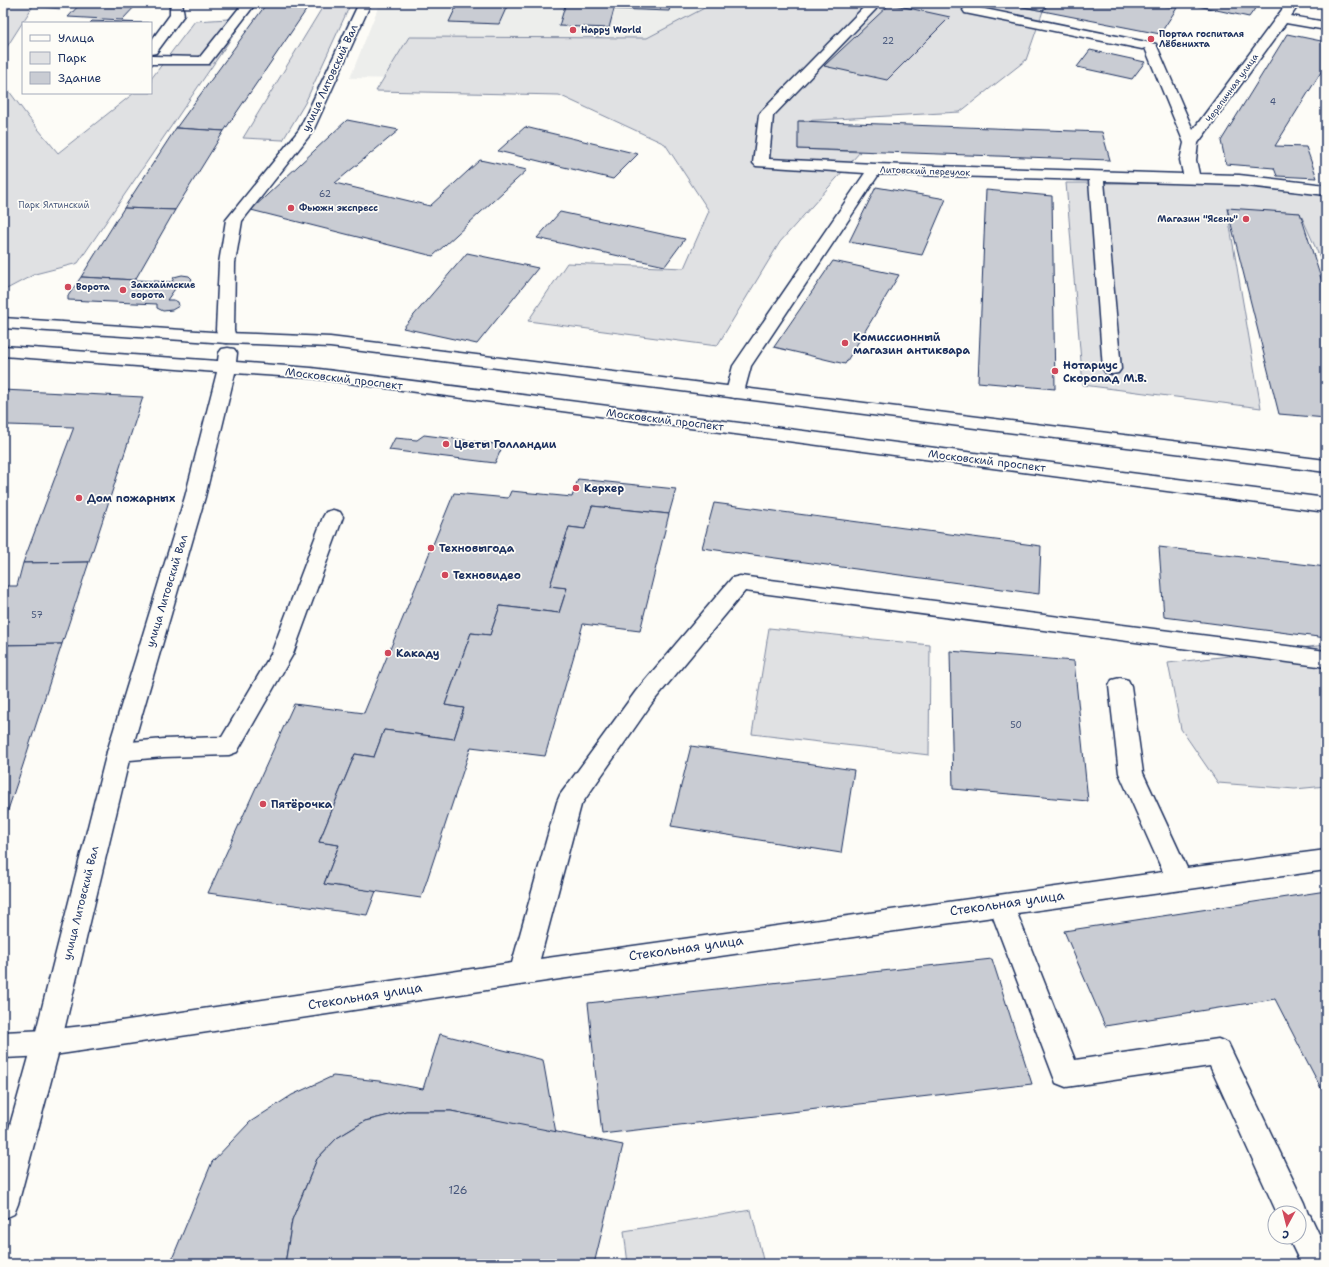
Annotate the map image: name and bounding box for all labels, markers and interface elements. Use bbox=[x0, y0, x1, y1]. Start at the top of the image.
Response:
legend bbox=[22, 22, 152, 94]
street label: улица Литовский Вал bbox=[298, 22, 362, 134]
place label: Happy World bbox=[581, 24, 642, 36]
marker: Happy World bbox=[568, 25, 578, 35]
place label: Портал госпиталя Лёбенихта bbox=[1159, 28, 1244, 50]
text: Улица bbox=[58, 30, 95, 46]
marker: Портал госпиталя Лёбенихта bbox=[1146, 34, 1156, 44]
house number: 22 bbox=[882, 35, 894, 47]
text: Парк bbox=[58, 50, 87, 66]
street label: Черепичная улица bbox=[1203, 51, 1261, 125]
text: Здание bbox=[58, 70, 102, 86]
house number: 4 bbox=[1270, 96, 1276, 108]
street label: Литовский переулок bbox=[880, 163, 971, 179]
house number: 62 bbox=[319, 188, 331, 200]
park label: Парк Ялтинский bbox=[19, 199, 90, 211]
place label: Фьюжн экспресс bbox=[299, 202, 378, 214]
marker: Фьюжн экспресс bbox=[286, 203, 296, 213]
place label: Магазин "Ясень" bbox=[1157, 213, 1238, 225]
marker: Магазин "Ясень" bbox=[1241, 214, 1251, 224]
place label: Закхаймские ворота bbox=[131, 279, 196, 301]
place label: Ворота bbox=[76, 281, 111, 293]
marker: Ворота bbox=[63, 282, 73, 292]
marker: Закхаймские ворота bbox=[118, 285, 128, 295]
place label: Комиссионный магазин антиквара bbox=[853, 330, 971, 358]
marker: Комиссионный магазин антиквара bbox=[840, 338, 850, 348]
place label: Нотариус Скоропад М.В. bbox=[1063, 358, 1147, 386]
street label: Московский проспект bbox=[284, 364, 404, 394]
marker: Нотариус Скоропад М.В. bbox=[1050, 366, 1060, 376]
street label: Московский проспект bbox=[605, 405, 725, 435]
place label: Цветы Голландии bbox=[454, 437, 557, 452]
marker: Цветы Голландии bbox=[441, 439, 451, 449]
street label: Московский проспект bbox=[927, 446, 1047, 476]
place label: Керхер bbox=[584, 481, 624, 496]
marker: Керхер bbox=[571, 483, 581, 493]
place label: Дом пожарных bbox=[87, 491, 175, 506]
marker: Дом пожарных bbox=[74, 493, 84, 503]
street label: улица Литовский Вал bbox=[143, 533, 191, 649]
place label: Техновыгода bbox=[439, 541, 515, 556]
marker: Техновыгода bbox=[426, 543, 436, 553]
place label: Техновидео bbox=[453, 568, 521, 583]
marker: Техновидео bbox=[440, 570, 450, 580]
house number: 57 bbox=[31, 609, 43, 621]
place label: Какаду bbox=[396, 646, 440, 661]
marker: Какаду bbox=[383, 648, 393, 658]
house number: 50 bbox=[1010, 719, 1022, 731]
place label: Пятёрочка bbox=[271, 797, 333, 812]
marker: Пятёрочка bbox=[258, 799, 268, 809]
street label: улица Литовский Вал bbox=[60, 844, 102, 962]
street label: Стекольная улица bbox=[949, 887, 1065, 919]
street label: Стекольная улица bbox=[628, 932, 744, 964]
street label: Стекольная улица bbox=[307, 979, 423, 1013]
house number: 126 bbox=[449, 1183, 467, 1198]
north arrow bbox=[1267, 1205, 1307, 1245]
text: С bbox=[1281, 1227, 1290, 1242]

